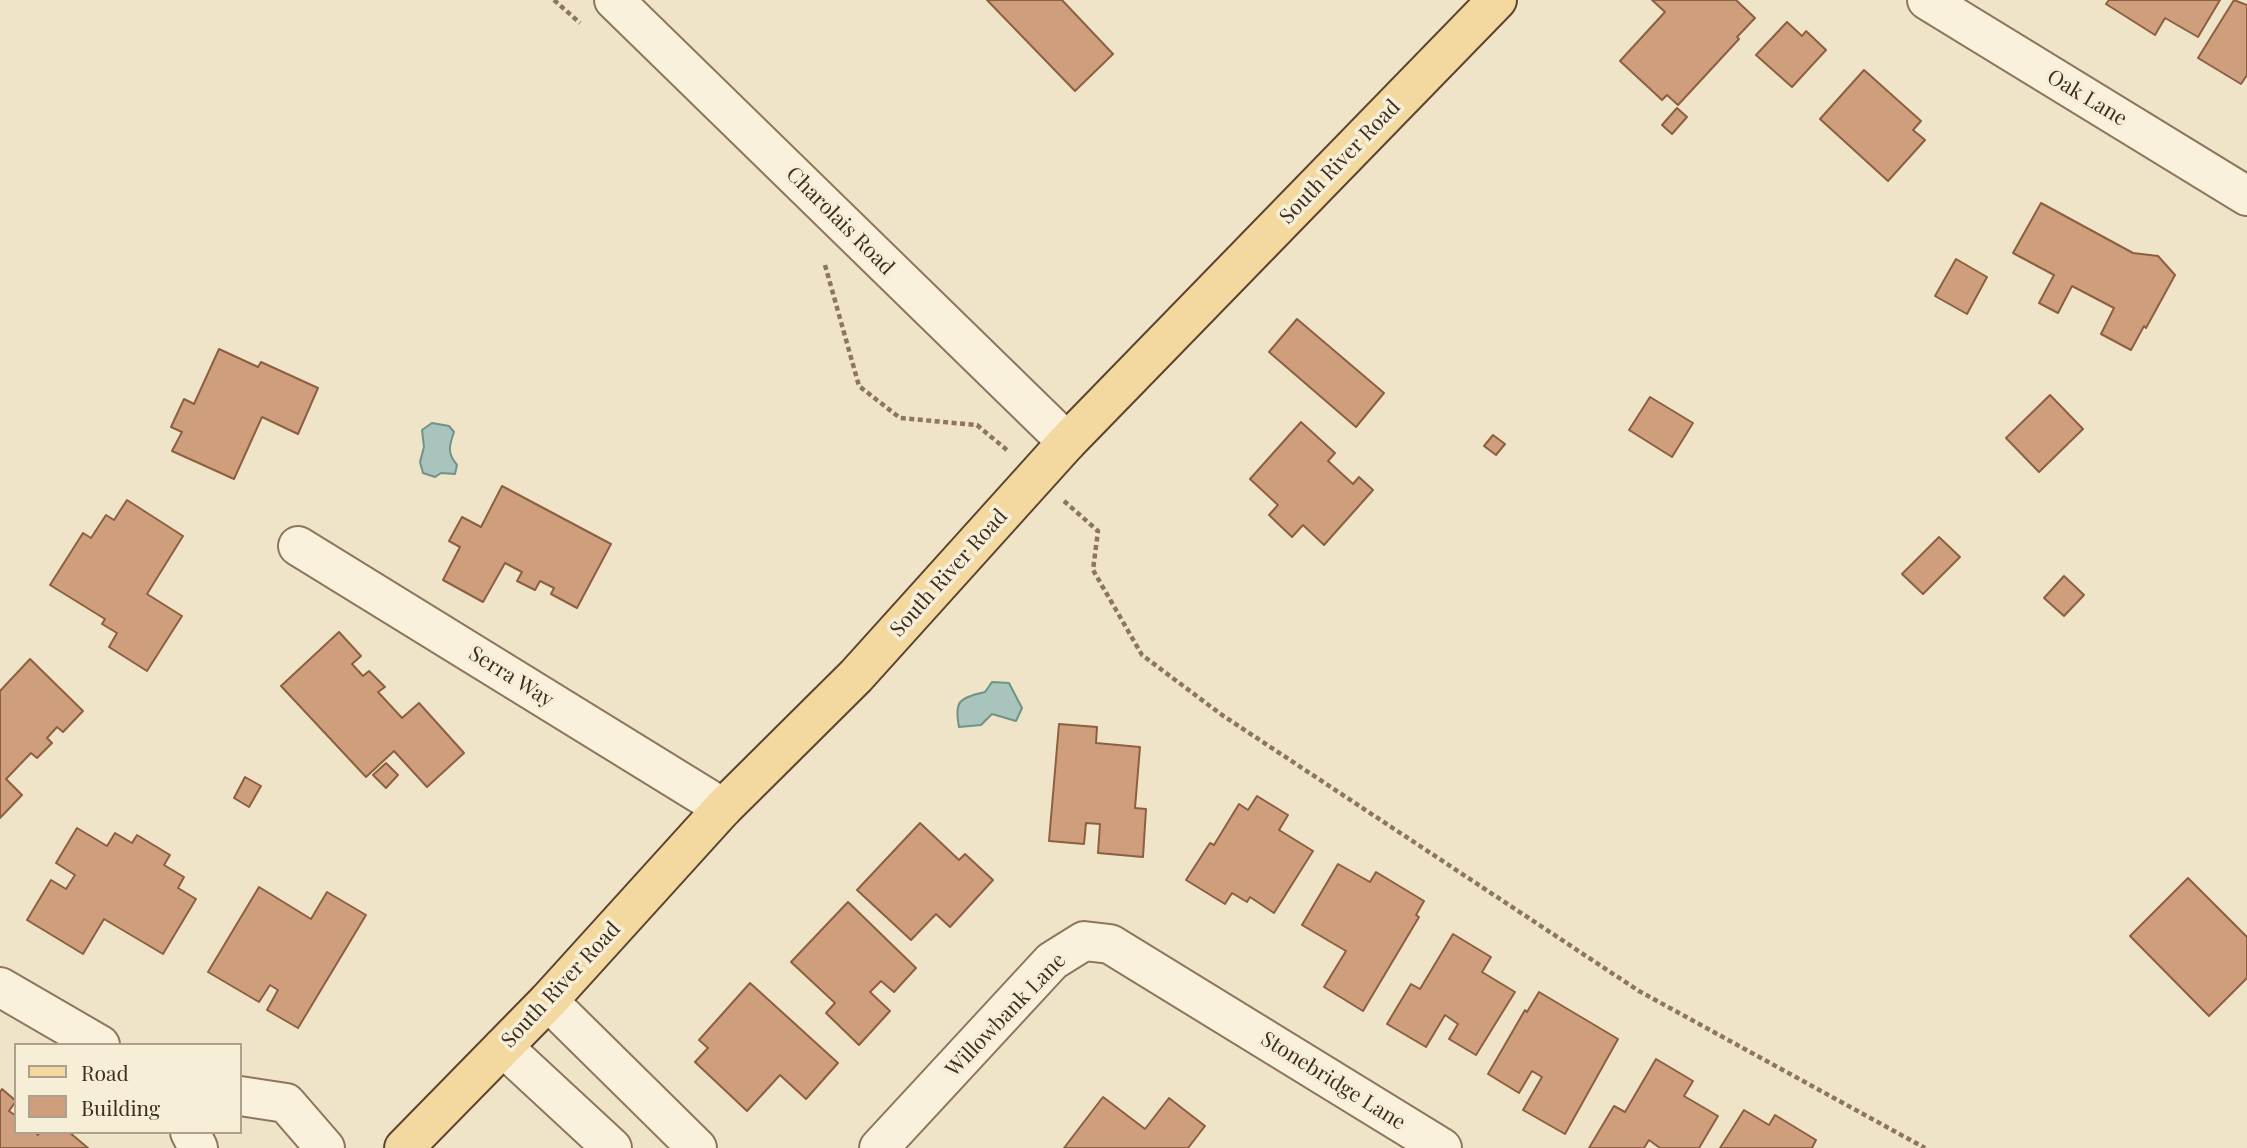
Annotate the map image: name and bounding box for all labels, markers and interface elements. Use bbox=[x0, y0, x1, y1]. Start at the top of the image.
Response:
street label: Oak Lane bbox=[2042, 64, 2132, 132]
street label: South River Road bbox=[1274, 95, 1406, 229]
street label: Charolais Road bbox=[781, 162, 899, 280]
street label: South River Road bbox=[885, 504, 1013, 642]
street label: Serra Way bbox=[464, 641, 558, 713]
street label: South River Road bbox=[496, 917, 626, 1053]
street label: Willowbank Lane bbox=[941, 948, 1071, 1082]
street label: Stonebridge Lane bbox=[1256, 1026, 1410, 1136]
legend bbox=[14, 1043, 242, 1134]
text: Road bbox=[81, 1058, 129, 1086]
text: Building bbox=[81, 1093, 160, 1121]

